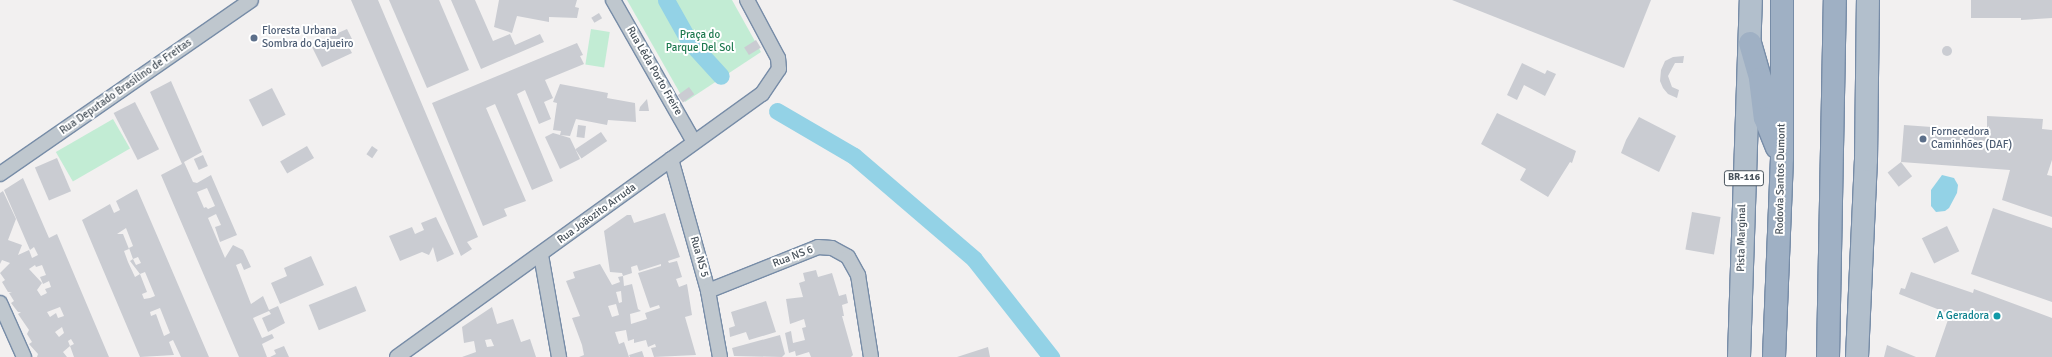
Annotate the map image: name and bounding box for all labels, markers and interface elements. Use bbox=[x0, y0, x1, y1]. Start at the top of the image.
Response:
street label: Rua Lêda Porto Freire bbox=[623, 24, 685, 118]
place label: Floresta Urbana Sombra do Cajueiro bbox=[262, 25, 354, 51]
park label: Praça do Parque Del Sol bbox=[666, 29, 734, 55]
marker: Floresta Urbana Sombra do Cajueiro bbox=[249, 33, 259, 43]
street label: Rua Deputado Brasilino de Freitas bbox=[57, 36, 195, 138]
street label: Rodovia Santos Dumont bbox=[1773, 123, 1789, 235]
place label: Fornecedora Caminhões (DAF) bbox=[1931, 126, 2012, 152]
marker: Fornecedora Caminhões (DAF) bbox=[1918, 134, 1928, 144]
road number: BR-116 bbox=[1723, 170, 1765, 186]
street label: Rua Joãozito Arruda bbox=[555, 181, 639, 247]
street label: Pista Marginal bbox=[1735, 204, 1749, 272]
street label: Rua NS 5 bbox=[687, 235, 711, 279]
street label: Rua NS 6 bbox=[771, 243, 815, 271]
place label: A Geradora bbox=[1937, 309, 1989, 323]
marker: A Geradora bbox=[1992, 311, 2002, 321]

